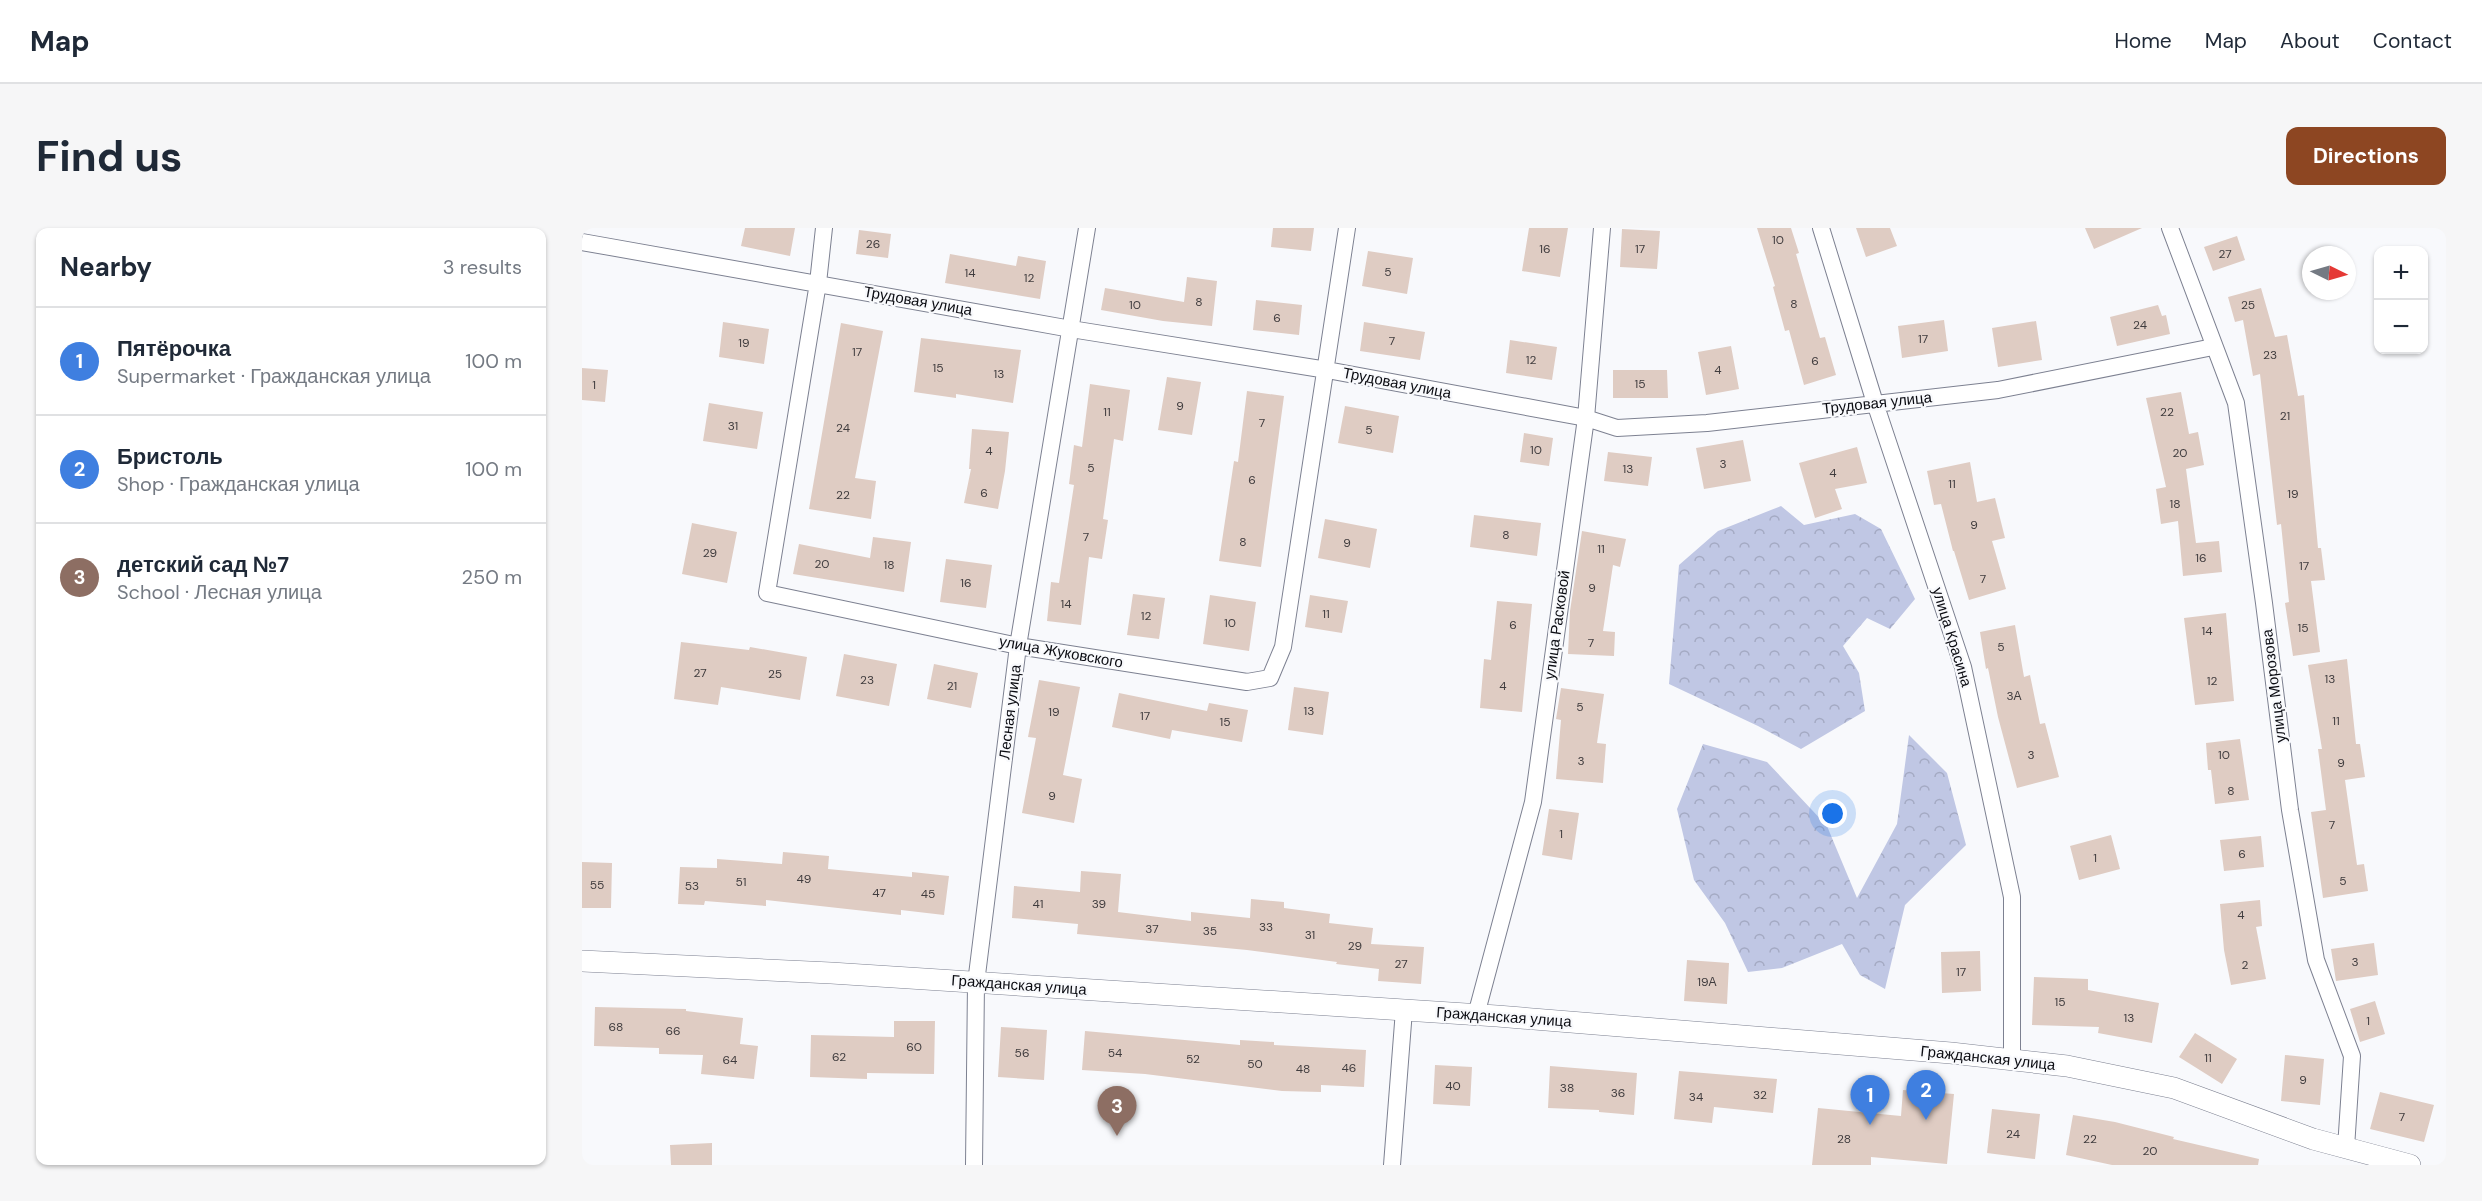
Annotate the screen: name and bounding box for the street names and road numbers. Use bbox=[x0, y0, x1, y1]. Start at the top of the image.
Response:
street label: Трудовая улица bbox=[862, 282, 975, 321]
street label: Трудовая улица bbox=[1341, 363, 1454, 403]
street label: Трудовая улица bbox=[1821, 387, 1933, 419]
street label: улица Расковой bbox=[1539, 569, 1575, 681]
street label: улица Красина bbox=[1927, 585, 1977, 690]
street label: улица Морозова bbox=[2257, 628, 2291, 744]
street label: улица Жуковского bbox=[998, 631, 1124, 673]
street label: Лесная улица bbox=[994, 663, 1026, 761]
street label: Гражданская улица bbox=[951, 970, 1088, 1000]
street label: Гражданская улица bbox=[1436, 1002, 1573, 1032]
street label: Гражданская улица bbox=[1920, 1041, 2057, 1075]

